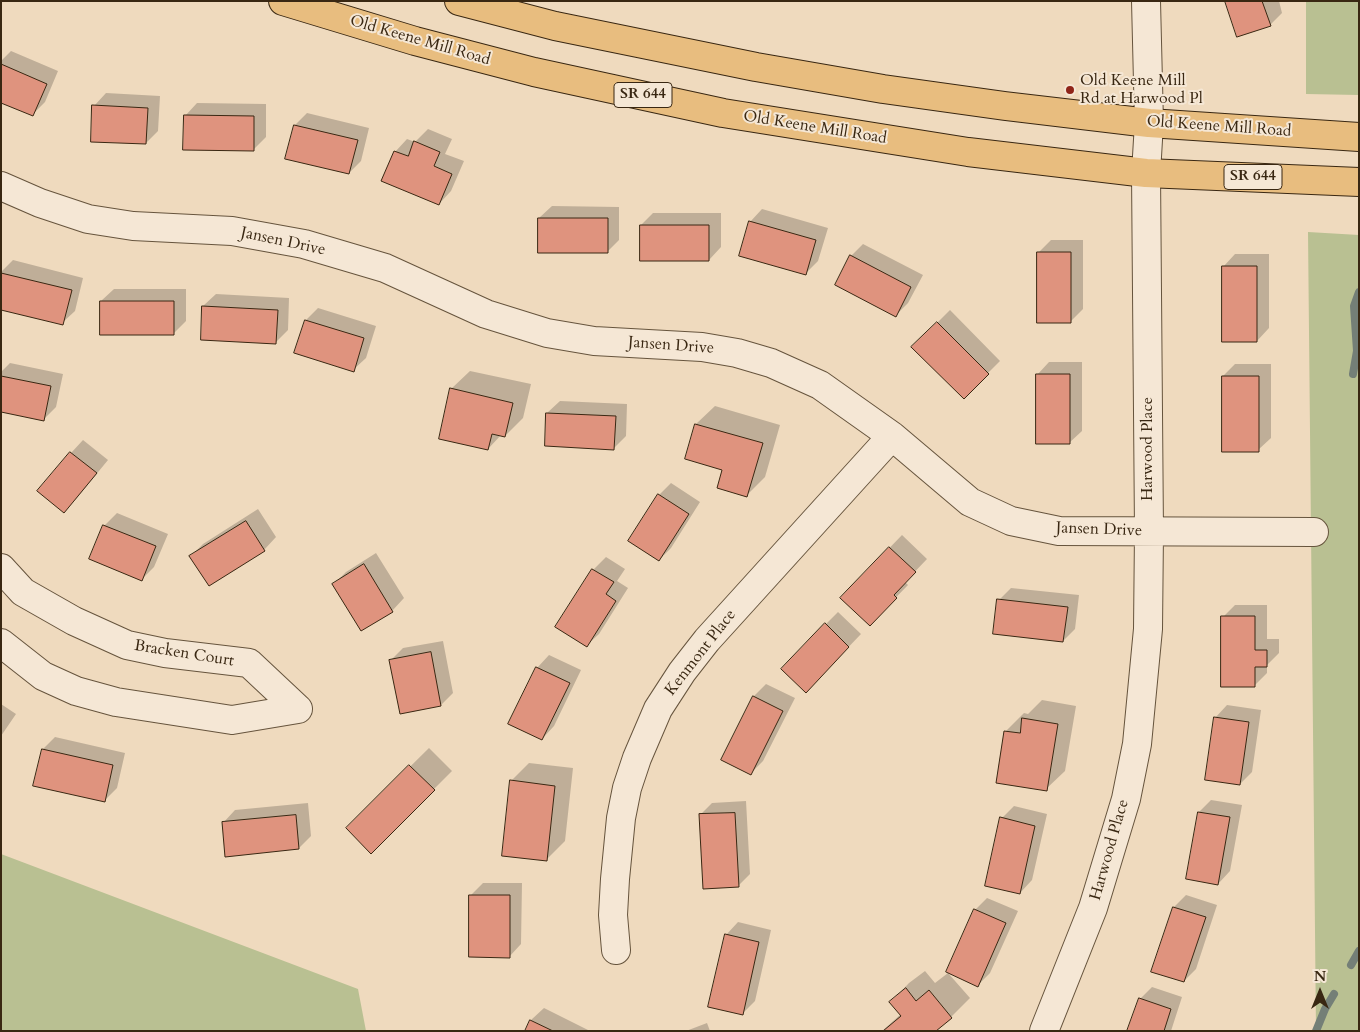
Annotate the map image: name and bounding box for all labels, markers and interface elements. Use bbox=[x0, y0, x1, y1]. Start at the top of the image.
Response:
street label: Old Keene Mill Road bbox=[348, 12, 492, 70]
place label: Old Keene Mill Rd at Harwood Pl bbox=[1080, 71, 1203, 109]
road number: SR 644 bbox=[614, 82, 672, 108]
marker: Old Keene Mill Rd at Harwood Pl bbox=[1064, 84, 1076, 96]
street label: Old Keene Mill Road bbox=[742, 107, 888, 149]
street label: Old Keene Mill Road bbox=[1146, 112, 1292, 142]
road number: SR 644 bbox=[1224, 164, 1282, 190]
street label: Jansen Drive bbox=[239, 224, 327, 260]
street label: Jansen Drive bbox=[627, 333, 715, 359]
street label: Harwood Place bbox=[1138, 397, 1158, 501]
street label: Jansen Drive bbox=[1056, 519, 1142, 541]
street label: Kenmont Place bbox=[661, 606, 741, 700]
street label: Bracken Court bbox=[133, 637, 235, 671]
street label: Harwood Place bbox=[1086, 797, 1134, 903]
north arrow bbox=[1295, 967, 1345, 1017]
text: N bbox=[1314, 967, 1326, 986]

